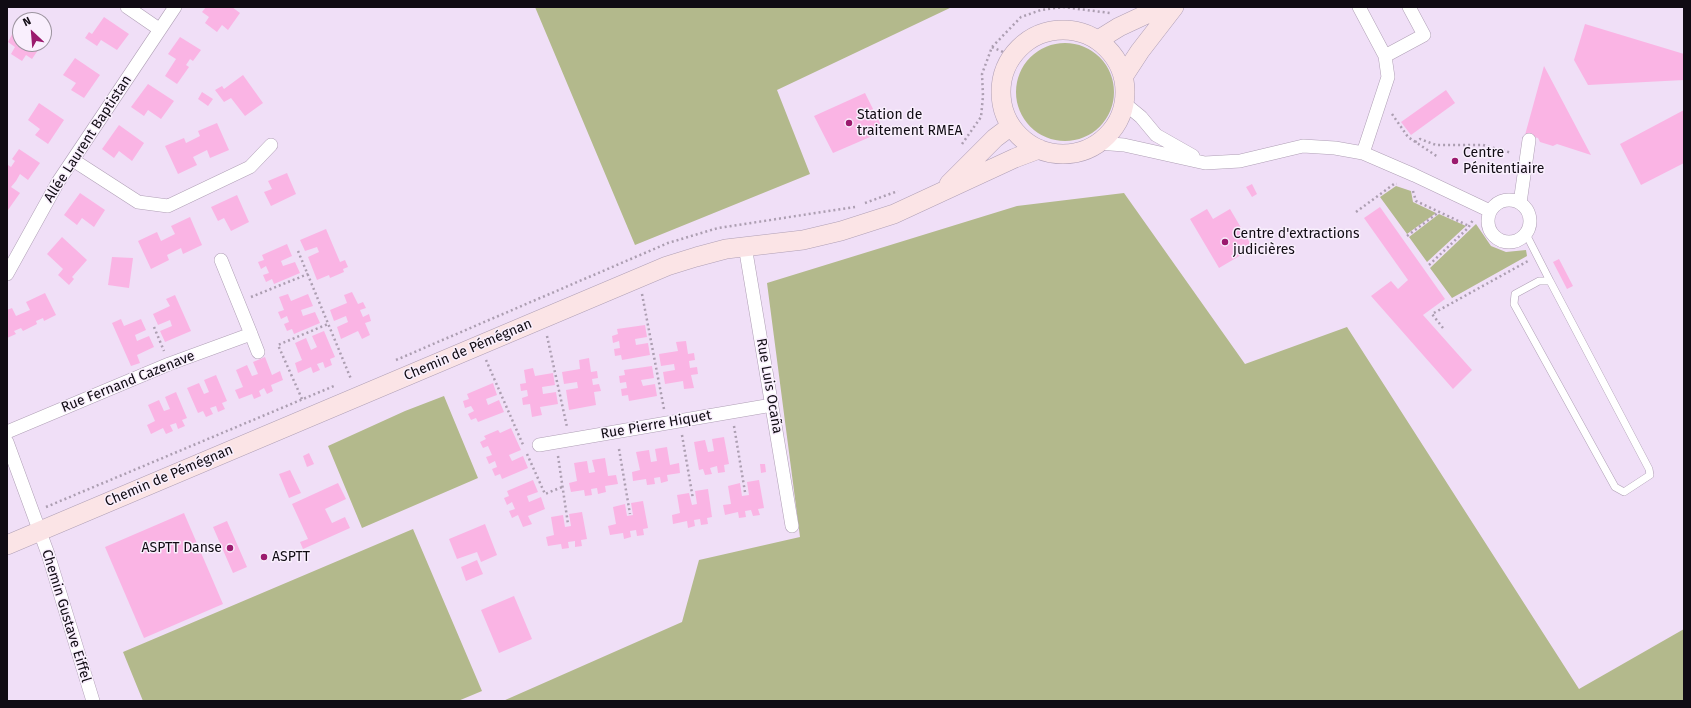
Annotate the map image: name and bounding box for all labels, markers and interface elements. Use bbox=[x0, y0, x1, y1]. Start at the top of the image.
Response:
north arrow bbox=[12, 12, 52, 52]
text: N bbox=[21, 14, 33, 29]
street label: Allée Laurent Baptistan bbox=[41, 72, 135, 206]
place label: Station de traitement RMEA bbox=[857, 107, 962, 140]
marker: Station de traitement RMEA bbox=[844, 118, 854, 128]
place label: Centre Pénitentiaire bbox=[1463, 145, 1544, 178]
marker: Centre Pénitentiaire bbox=[1450, 156, 1460, 166]
place label: Centre d'extractions judicières bbox=[1233, 226, 1360, 258]
marker: Centre d'extractions judicières bbox=[1220, 237, 1230, 247]
street label: Chemin de Pémégnan bbox=[401, 315, 535, 385]
street label: Rue Luis Ocaña bbox=[752, 337, 786, 435]
street label: Rue Fernand Cazenave bbox=[59, 348, 197, 416]
street label: Rue Pierre Hiquet bbox=[599, 407, 713, 443]
street label: Chemin de Pémégnan bbox=[102, 441, 236, 511]
place label: ASPTT Danse bbox=[142, 540, 222, 556]
marker: ASPTT Danse bbox=[225, 543, 235, 553]
street label: Chemin Gustave Eiffel bbox=[38, 548, 94, 684]
place label: ASPTT bbox=[272, 549, 310, 565]
marker: ASPTT bbox=[259, 552, 269, 562]

